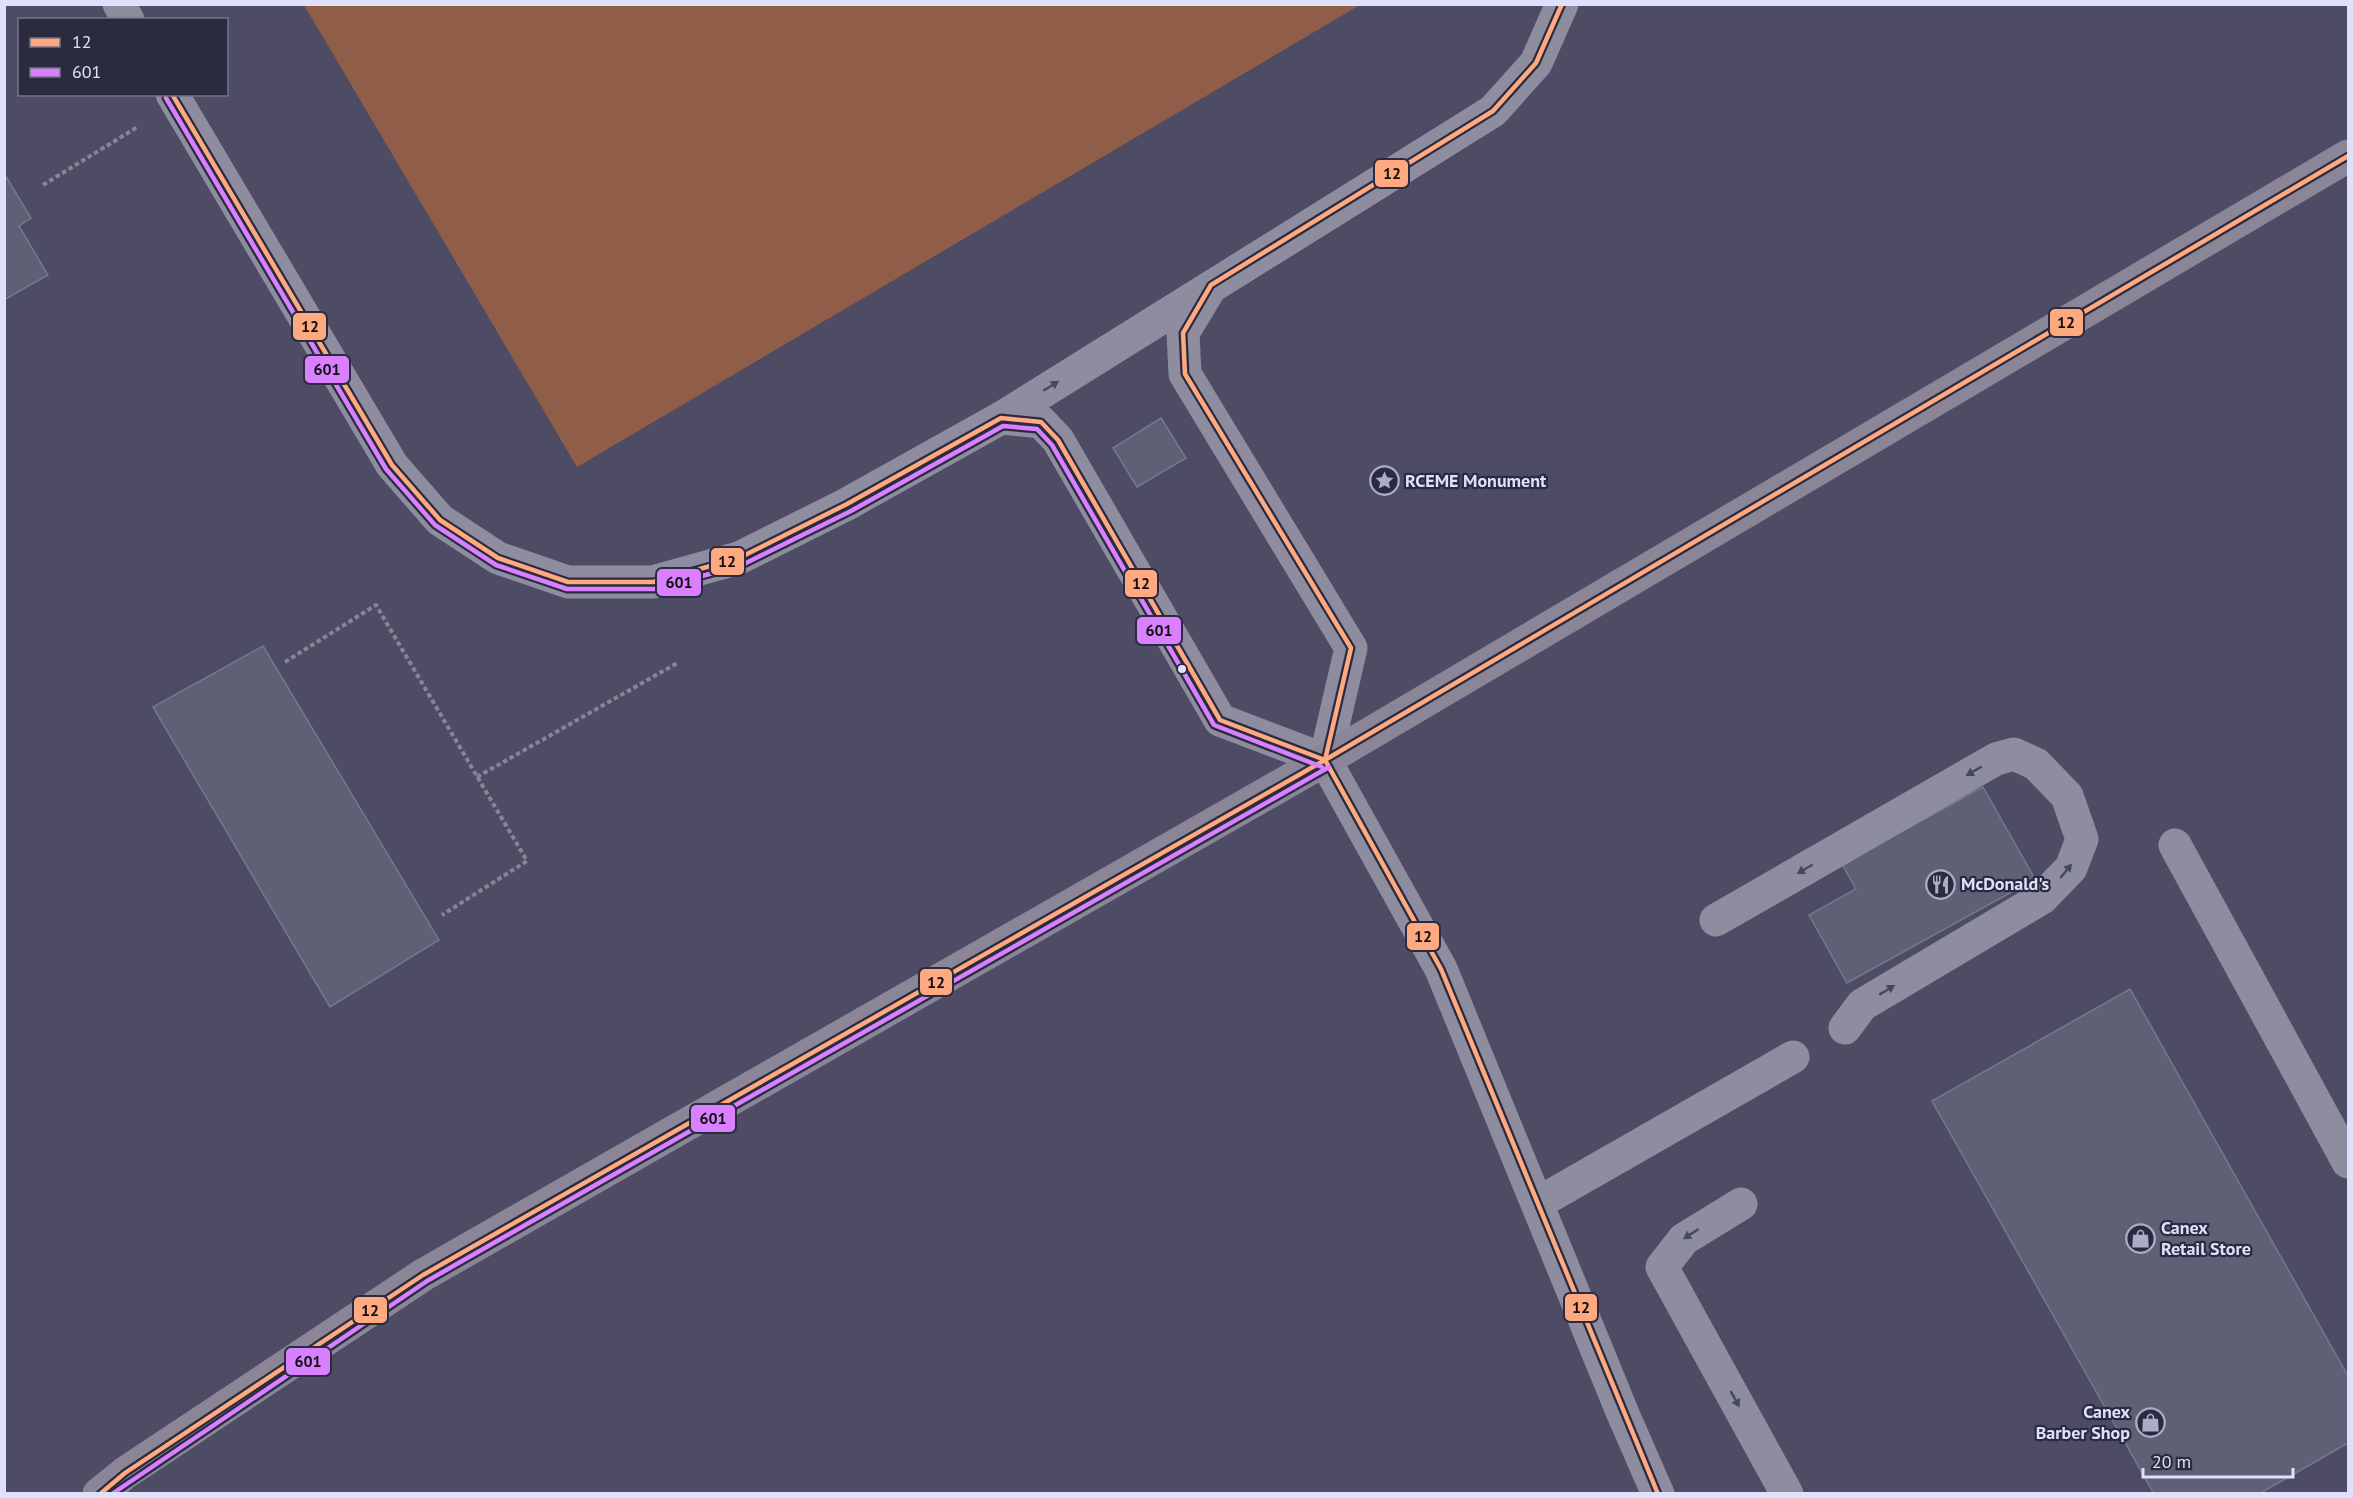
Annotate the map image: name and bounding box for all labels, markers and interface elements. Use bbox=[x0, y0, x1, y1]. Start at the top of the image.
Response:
legend bbox=[18, 18, 228, 96]
text: 12 bbox=[72, 30, 92, 53]
text: 601 bbox=[72, 60, 101, 83]
line badge: 12 bbox=[1374, 159, 1409, 188]
text: 12 bbox=[1383, 163, 1401, 183]
line badge: 12 bbox=[2049, 308, 2084, 337]
line badge: 12 bbox=[292, 312, 327, 341]
text: 12 bbox=[2057, 312, 2075, 332]
text: 12 bbox=[301, 316, 319, 336]
line badge: 601 bbox=[304, 355, 350, 384]
text: 601 bbox=[313, 359, 341, 379]
one-way arrow bbox=[1042, 381, 1059, 392]
place icon: RCEME Monument bbox=[1368, 465, 1400, 497]
place label: RCEME Monument bbox=[1405, 469, 1547, 492]
line badge: 12 bbox=[710, 547, 745, 576]
text: 12 bbox=[718, 551, 736, 571]
line badge: 601 bbox=[656, 568, 702, 597]
line badge: 12 bbox=[1124, 569, 1158, 598]
text: 601 bbox=[665, 572, 693, 592]
text: 12 bbox=[1132, 573, 1150, 593]
line badge: 601 bbox=[1136, 616, 1182, 645]
text: 601 bbox=[1145, 620, 1173, 640]
unlabelled marker bbox=[1176, 663, 1188, 675]
one-way arrow bbox=[1965, 766, 1982, 776]
one-way arrow bbox=[1797, 863, 1813, 874]
one-way arrow bbox=[2060, 863, 2073, 879]
restaurant icon: McDonald's bbox=[1924, 868, 1956, 900]
place label: McDonald's bbox=[1961, 872, 2049, 895]
line badge: 12 bbox=[1406, 922, 1440, 951]
text: 12 bbox=[1414, 926, 1432, 946]
line badge: 12 bbox=[919, 968, 953, 996]
text: 12 bbox=[927, 972, 945, 992]
one-way arrow bbox=[1879, 985, 1896, 995]
line badge: 601 bbox=[690, 1104, 736, 1133]
text: 601 bbox=[699, 1108, 727, 1128]
place label: Canex Retail Store bbox=[2161, 1216, 2251, 1260]
shop icon: Canex Retail Store bbox=[2124, 1222, 2156, 1254]
one-way arrow bbox=[1683, 1229, 1700, 1240]
line badge: 12 bbox=[1564, 1293, 1598, 1322]
line badge: 12 bbox=[353, 1296, 388, 1324]
text: 12 bbox=[1572, 1297, 1590, 1317]
text: 12 bbox=[361, 1300, 379, 1320]
line badge: 601 bbox=[285, 1347, 331, 1376]
text: 601 bbox=[294, 1351, 322, 1371]
one-way arrow bbox=[1730, 1391, 1740, 1408]
place label: Canex Barber Shop bbox=[2036, 1400, 2131, 1444]
shop icon: Canex Barber Shop bbox=[2135, 1406, 2167, 1438]
scale bar bbox=[2143, 1441, 2293, 1479]
text: 20 m bbox=[2152, 1450, 2191, 1473]

